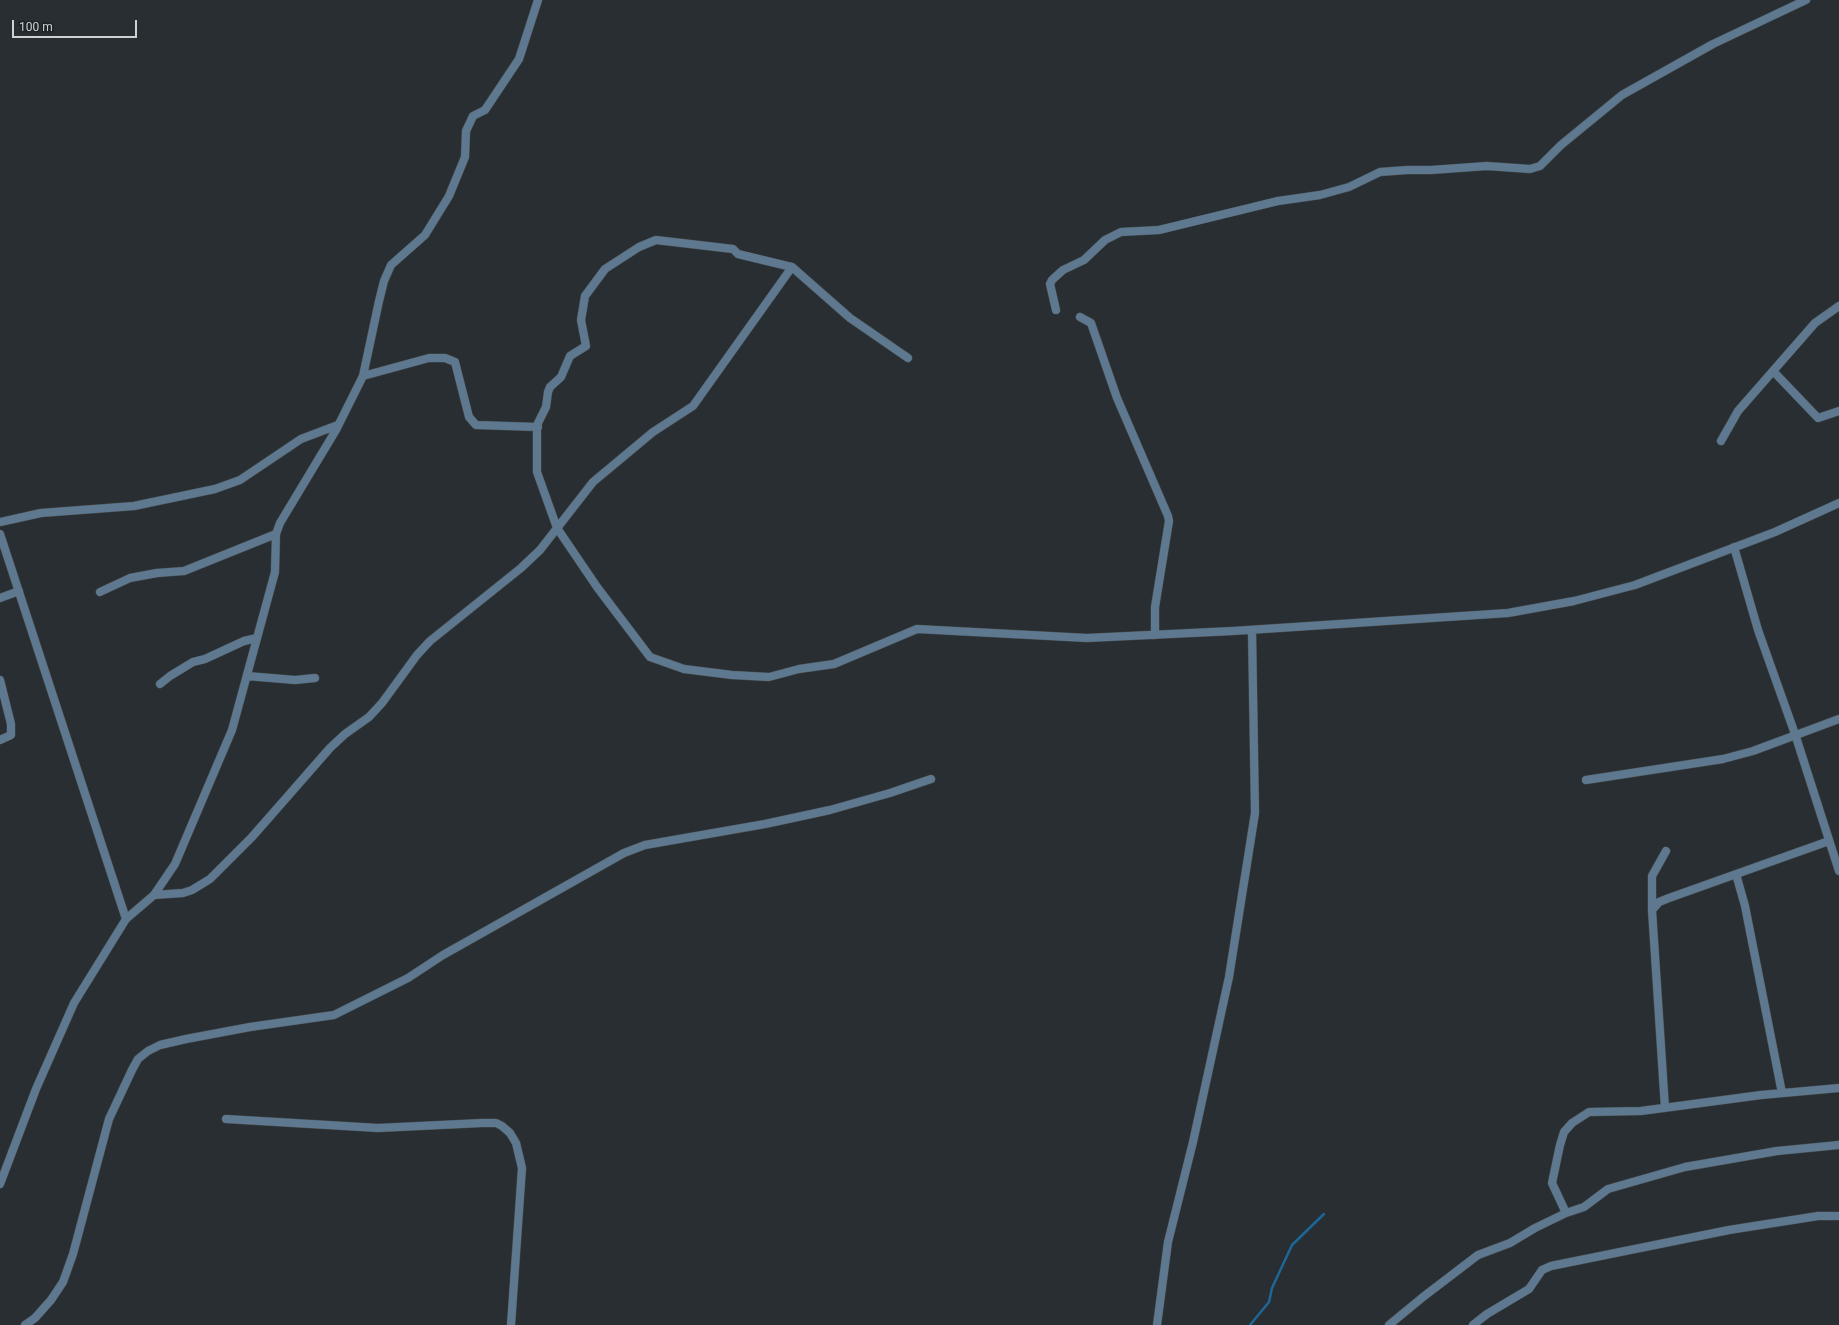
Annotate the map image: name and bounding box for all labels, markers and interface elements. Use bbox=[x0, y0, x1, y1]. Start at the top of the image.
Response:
scale bar bbox=[14, 12, 139, 38]
text: 100 m bbox=[19, 20, 53, 34]

